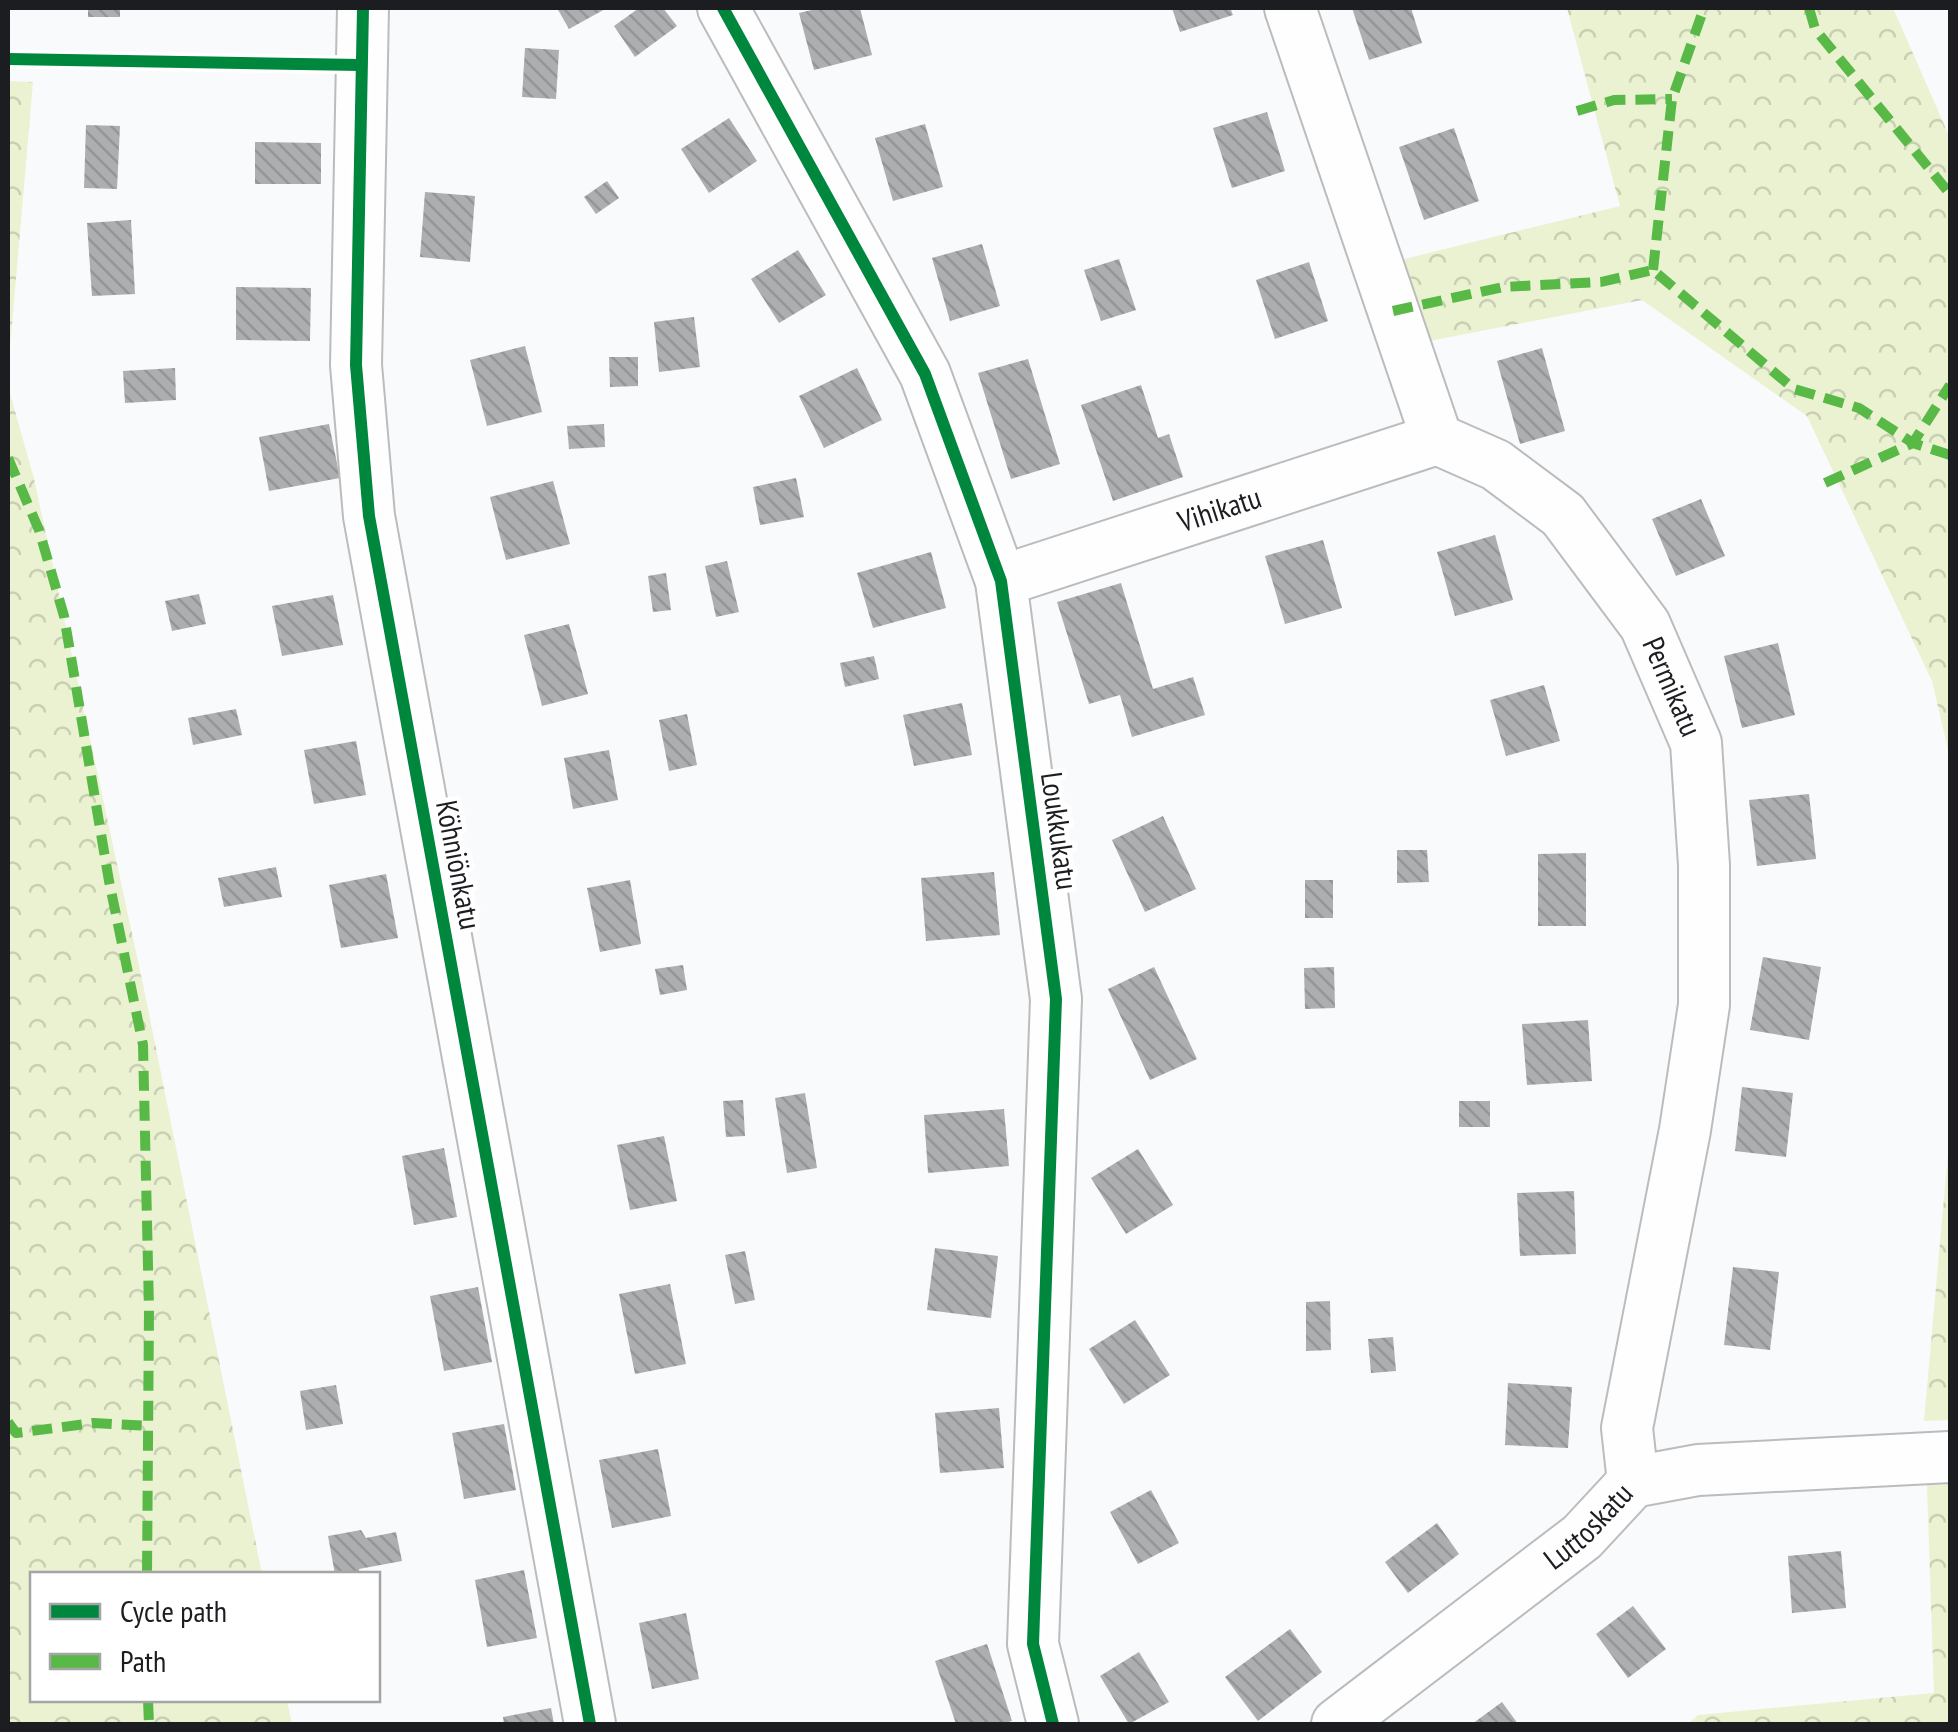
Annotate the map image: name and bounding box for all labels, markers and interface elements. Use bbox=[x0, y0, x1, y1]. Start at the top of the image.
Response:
street label: Vihikatu bbox=[1172, 477, 1266, 540]
street label: Permikatu bbox=[1635, 631, 1712, 742]
street label: Loukkukatu bbox=[1033, 769, 1088, 892]
street label: Köhniönkatu bbox=[428, 797, 491, 932]
street label: Luttoskatu bbox=[1535, 1474, 1640, 1577]
legend bbox=[30, 1572, 380, 1702]
text: Cycle path bbox=[120, 1591, 227, 1630]
text: Path bbox=[120, 1641, 166, 1680]

